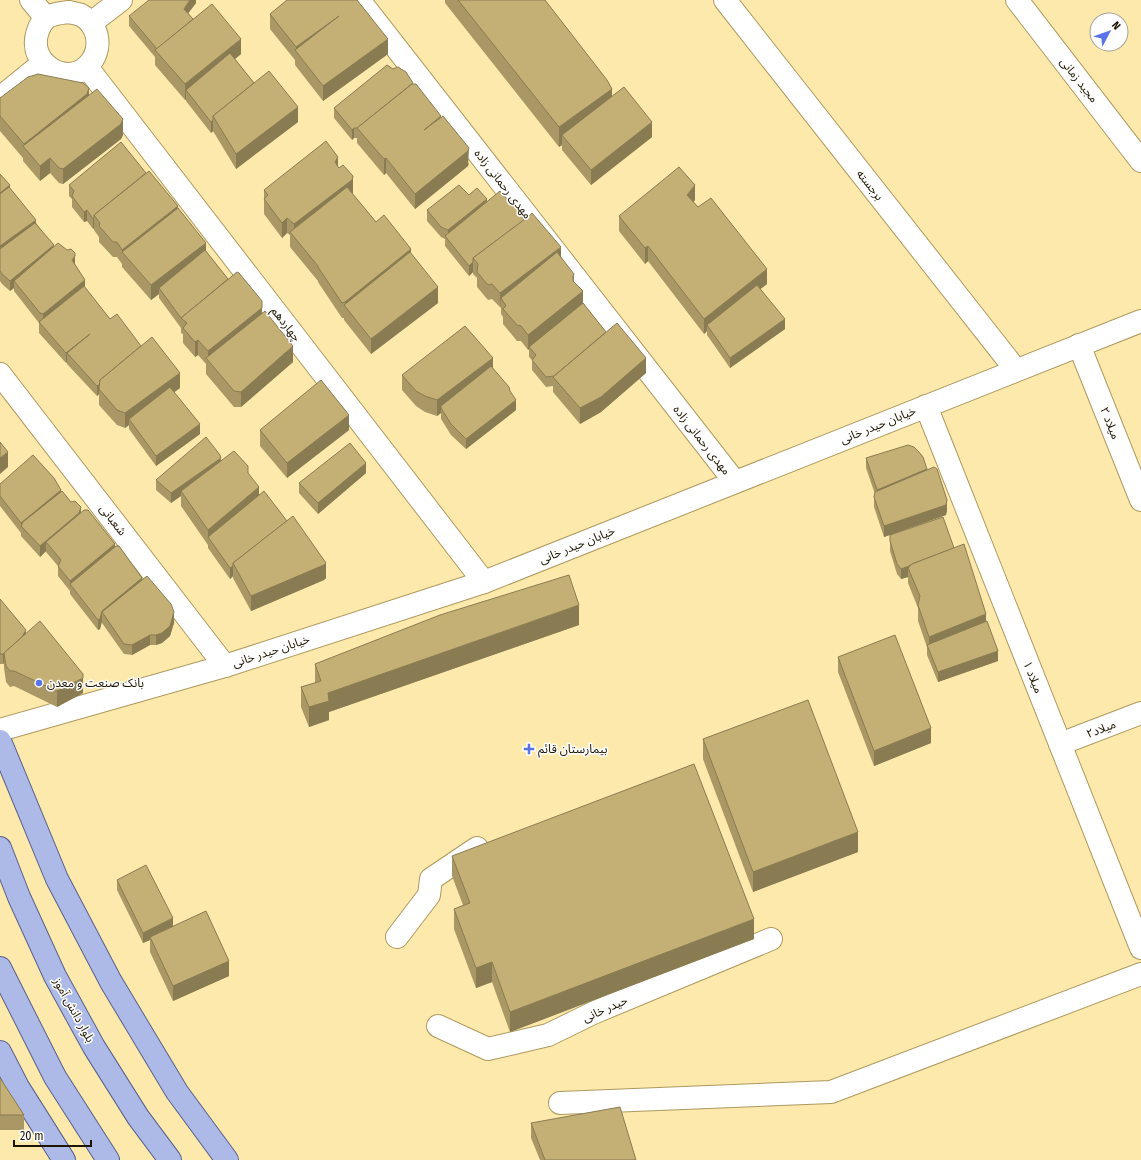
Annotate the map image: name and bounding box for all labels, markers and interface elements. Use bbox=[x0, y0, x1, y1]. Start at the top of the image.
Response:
north arrow bbox=[1089, 12, 1129, 52]
text: N bbox=[1109, 19, 1123, 33]
street label: مجید زمانی bbox=[1057, 55, 1101, 105]
street label: مهدی رحمانی زاده bbox=[471, 146, 535, 222]
street label: برجسته bbox=[854, 167, 886, 203]
street label: چهاردهم bbox=[267, 304, 304, 345]
street label: مهدی رحمانی زاده bbox=[670, 402, 734, 478]
street label: خیابان حیدر خانی bbox=[838, 403, 918, 447]
street label: میلاد ۲ bbox=[1097, 405, 1123, 441]
street label: شعبانی bbox=[97, 502, 129, 538]
street label: خیابان حیدر خانی bbox=[537, 523, 617, 567]
street label: خیابان حیدر خانی bbox=[231, 632, 311, 670]
street label: میلاد ۱ bbox=[1020, 659, 1046, 695]
place label: بانک صنعت و معدن bbox=[47, 676, 144, 690]
marker: بانک صنعت و معدن bbox=[34, 678, 44, 688]
street label: میلاد۲ bbox=[1084, 717, 1118, 741]
place label: بیمارستان قائم bbox=[538, 742, 607, 758]
marker: بیمارستان قائم bbox=[523, 743, 535, 755]
street label: بلوار دانش آموز bbox=[50, 974, 97, 1045]
street label: حیدر خانی bbox=[580, 993, 630, 1025]
scale bar bbox=[14, 1122, 91, 1148]
text: 20 m bbox=[20, 1129, 44, 1143]

